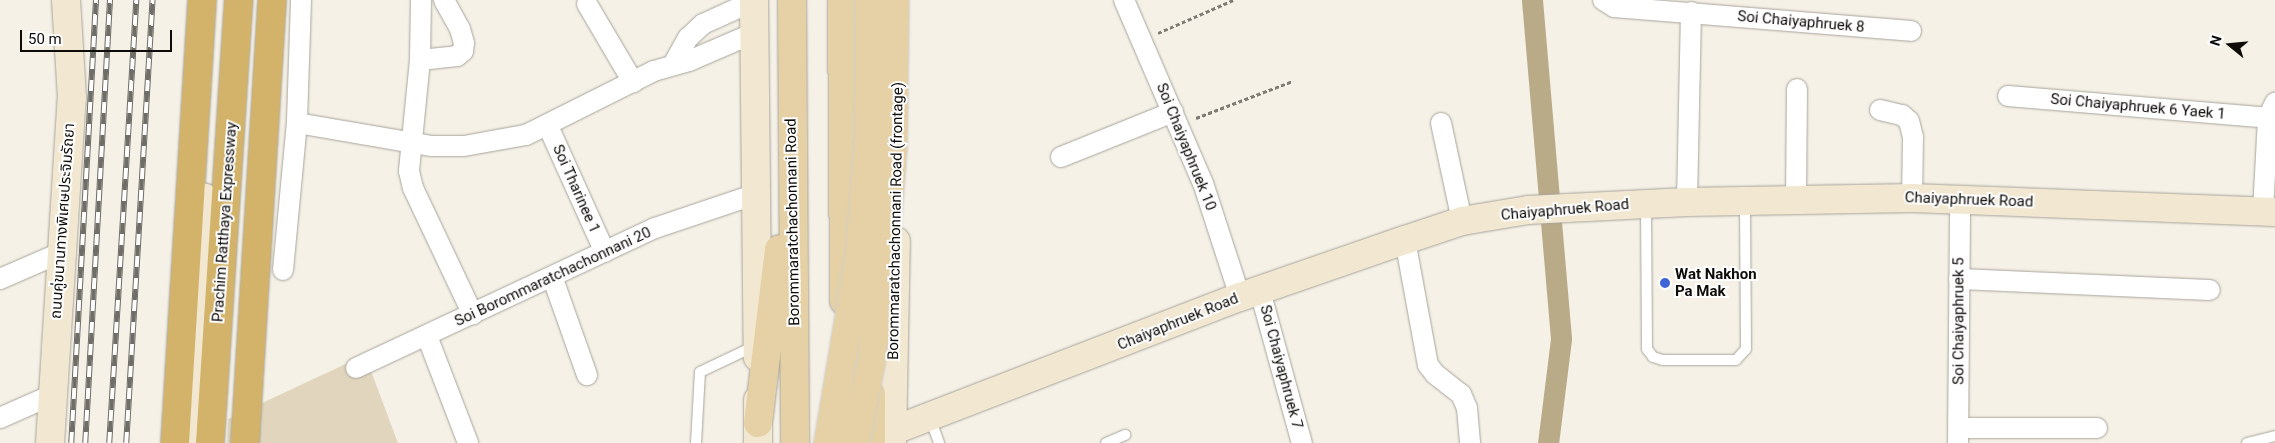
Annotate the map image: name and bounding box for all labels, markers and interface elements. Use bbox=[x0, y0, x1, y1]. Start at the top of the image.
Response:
street label: Soi Chaiyaphruek 8 bbox=[1737, 7, 1865, 37]
scale bar bbox=[22, 20, 175, 52]
north arrow bbox=[2205, 20, 2255, 70]
text: 50 m bbox=[28, 30, 62, 48]
text: N bbox=[2207, 34, 2225, 48]
street label: Soi Chaiyaphruek 10 bbox=[1152, 81, 1220, 213]
street label: Borommaratchachonnani Road (frontage) bbox=[885, 82, 907, 360]
street label: Soi Chaiyaphruek 6 Yaek 1 bbox=[2050, 90, 2226, 124]
street label: Borommaratchachonnani Road bbox=[782, 118, 804, 326]
street label: Prachim Ratthaya Expressway bbox=[209, 121, 241, 323]
street label: ถนนคู่ขนานทางพิเศษประจิมรัถยา bbox=[47, 122, 79, 320]
street label: Soi Tharinee 1 bbox=[548, 142, 604, 236]
street label: Chaiyaphruek Road bbox=[1904, 189, 2034, 211]
street label: Chaiyaphruek Road bbox=[1500, 195, 1630, 225]
street label: Soi Borommaratchachonnani 20 bbox=[452, 223, 654, 331]
street label: Soi Chaiyaphruek 5 bbox=[1950, 257, 1968, 385]
place label: Wat Nakhon Pa Mak bbox=[1675, 265, 1757, 300]
marker: Wat Nakhon Pa Mak bbox=[1659, 277, 1671, 289]
street label: Chaiyaphruek Road bbox=[1115, 290, 1241, 354]
street label: Soi Chaiyaphruek 7 bbox=[1256, 303, 1306, 431]

